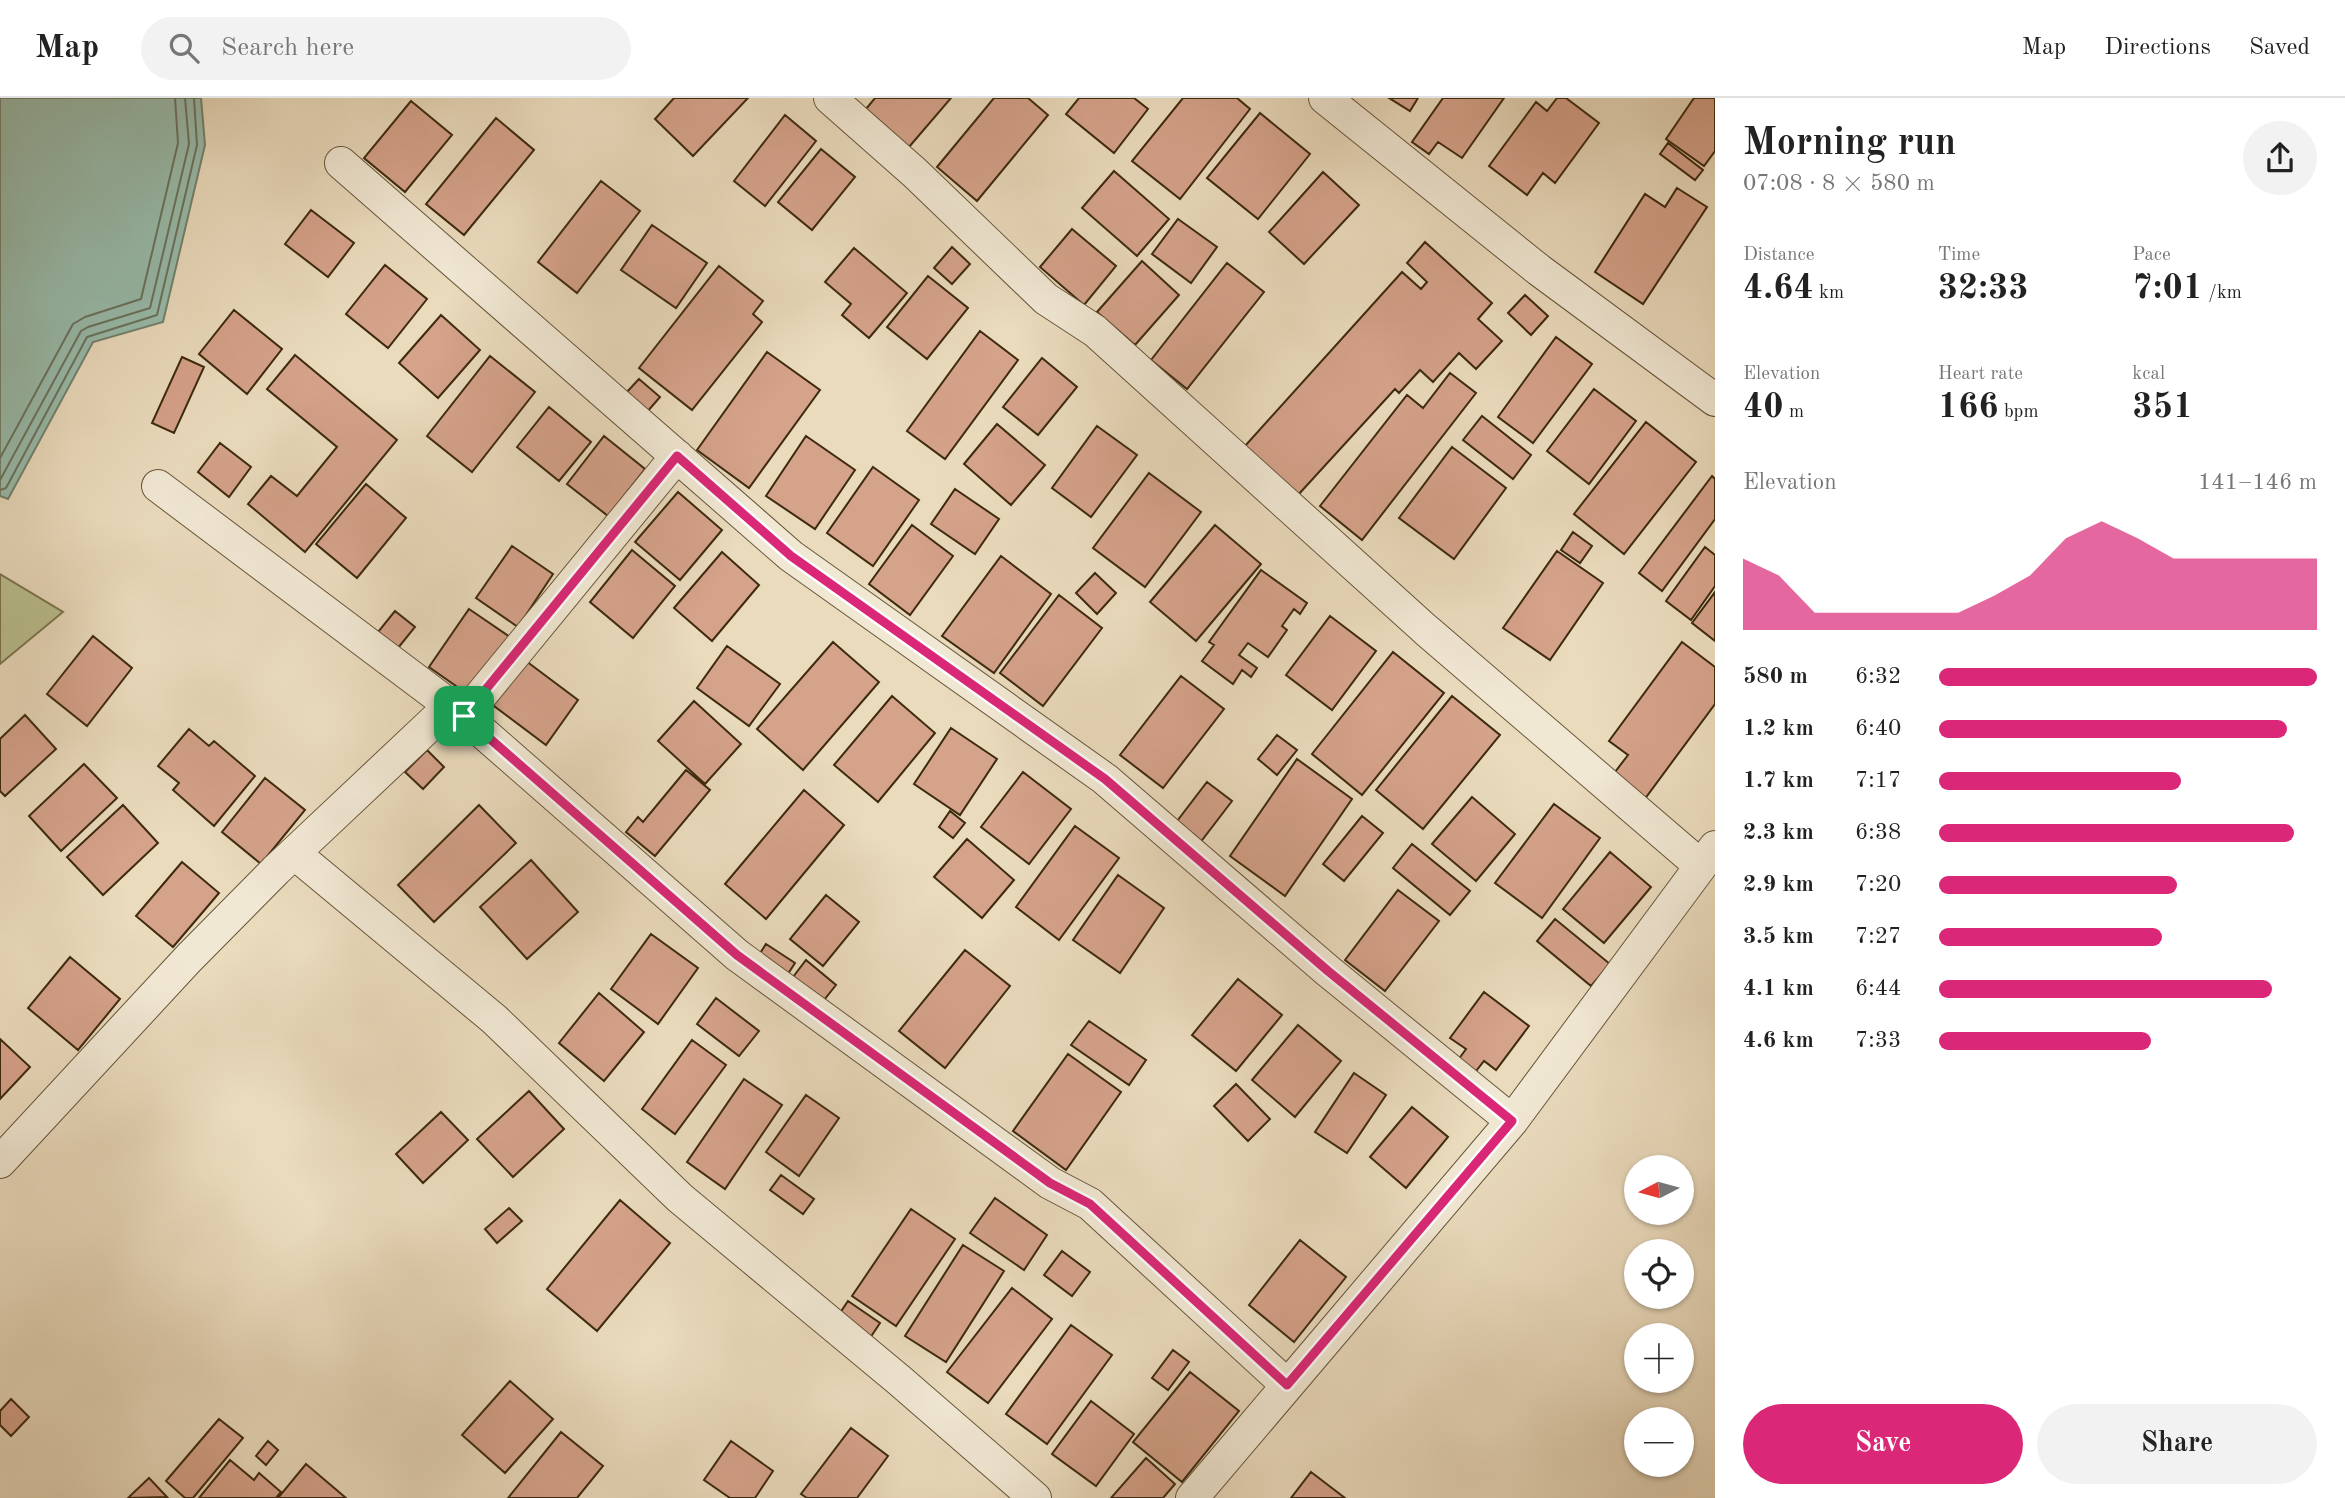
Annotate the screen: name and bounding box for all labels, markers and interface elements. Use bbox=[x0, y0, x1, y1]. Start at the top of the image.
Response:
search box bbox=[141, 17, 631, 80]
icon: search bbox=[165, 29, 203, 67]
text: Map bbox=[35, 32, 99, 65]
text: Search here bbox=[221, 35, 354, 61]
text: Map bbox=[2022, 36, 2066, 60]
text: Directions bbox=[2104, 36, 2211, 60]
text: Saved bbox=[2249, 36, 2310, 60]
button: share bbox=[2243, 121, 2317, 195]
text: Morning run bbox=[1743, 125, 1956, 163]
text: 07:08 · 8 × 580 m bbox=[1743, 172, 1935, 195]
text: Distance bbox=[1743, 246, 1815, 265]
text: Time bbox=[1938, 246, 1980, 265]
text: Pace bbox=[2132, 246, 2171, 265]
text: 4.64 bbox=[1743, 271, 1814, 306]
text: 32:33 bbox=[1938, 271, 2029, 306]
text: 7:01 bbox=[2132, 271, 2203, 306]
text: km bbox=[1814, 284, 1844, 303]
text: /km bbox=[2203, 284, 2242, 303]
text: Elevation bbox=[1743, 365, 1820, 384]
text: Heart rate bbox=[1938, 365, 2023, 384]
text: kcal bbox=[2132, 365, 2165, 384]
text: 40 bbox=[1743, 390, 1784, 425]
text: 166 bbox=[1938, 390, 1999, 425]
text: 351 bbox=[2132, 390, 2193, 425]
text: m bbox=[1784, 403, 1804, 422]
text: bpm bbox=[1999, 403, 2039, 422]
text: Elevation bbox=[1743, 471, 1837, 494]
text: 141–146 m bbox=[2198, 471, 2317, 494]
text: 580 m bbox=[1743, 665, 1808, 688]
text: 6:32 bbox=[1855, 665, 1901, 688]
pin bbox=[434, 686, 494, 746]
icon: arrive bbox=[445, 697, 483, 735]
text: 1.2 km bbox=[1743, 717, 1814, 740]
text: 6:40 bbox=[1855, 717, 1901, 740]
text: 1.7 km bbox=[1743, 769, 1814, 792]
text: 7:17 bbox=[1855, 769, 1901, 792]
text: 2.3 km bbox=[1743, 821, 1814, 844]
text: 6:38 bbox=[1855, 821, 1901, 844]
text: 2.9 km bbox=[1743, 873, 1814, 896]
text: 7:20 bbox=[1855, 873, 1901, 896]
text: 3.5 km bbox=[1743, 925, 1814, 948]
text: 7:27 bbox=[1855, 925, 1901, 948]
text: 4.1 km bbox=[1743, 977, 1814, 1000]
text: 6:44 bbox=[1855, 977, 1901, 1000]
text: 4.6 km bbox=[1743, 1029, 1814, 1052]
text: 7:33 bbox=[1855, 1029, 1901, 1052]
north arrow bbox=[1624, 1155, 1694, 1225]
map controls bbox=[1624, 1155, 1694, 1477]
button: locate bbox=[1624, 1239, 1694, 1309]
button: + bbox=[1624, 1323, 1694, 1393]
button: Save bbox=[1743, 1404, 2023, 1484]
button: Share bbox=[2037, 1404, 2317, 1484]
button: − bbox=[1624, 1407, 1694, 1477]

